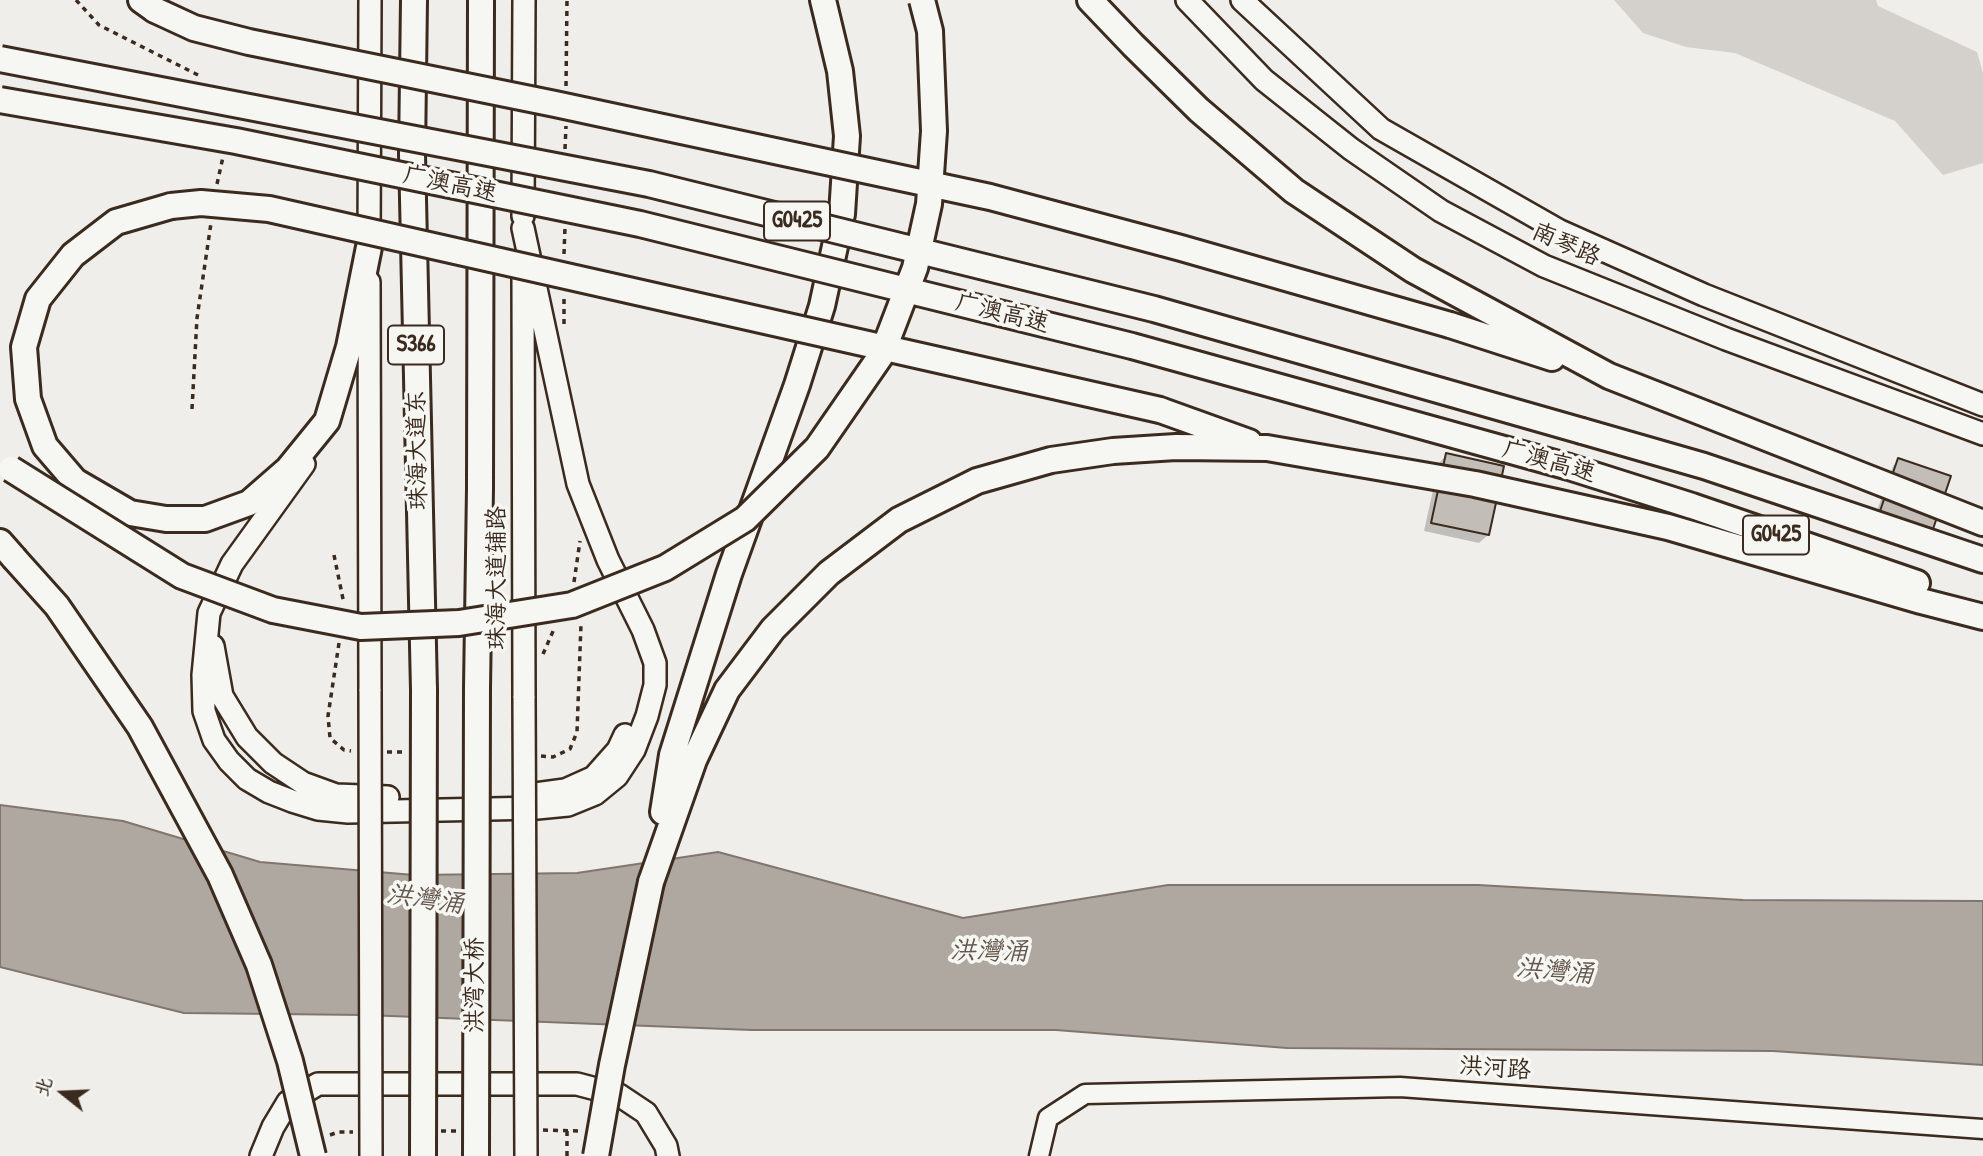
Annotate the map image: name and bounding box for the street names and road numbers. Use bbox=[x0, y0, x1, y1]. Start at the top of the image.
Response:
street label: 广澳高速 bbox=[400, 161, 500, 209]
road number: G0425 bbox=[764, 202, 830, 241]
street label: 南琴路 bbox=[1527, 217, 1605, 273]
street label: 广澳高速 bbox=[952, 288, 1052, 340]
road number: S366 bbox=[388, 326, 444, 364]
street label: 珠海大道东 bbox=[403, 390, 433, 510]
street label: 广澳高速 bbox=[1499, 435, 1599, 489]
street label: 珠海大道辅路 bbox=[484, 506, 512, 650]
road number: G0425 bbox=[1743, 516, 1809, 554]
street label: 洪湾大桥 bbox=[462, 937, 490, 1033]
street label: 洪河路 bbox=[1458, 1052, 1532, 1086]

